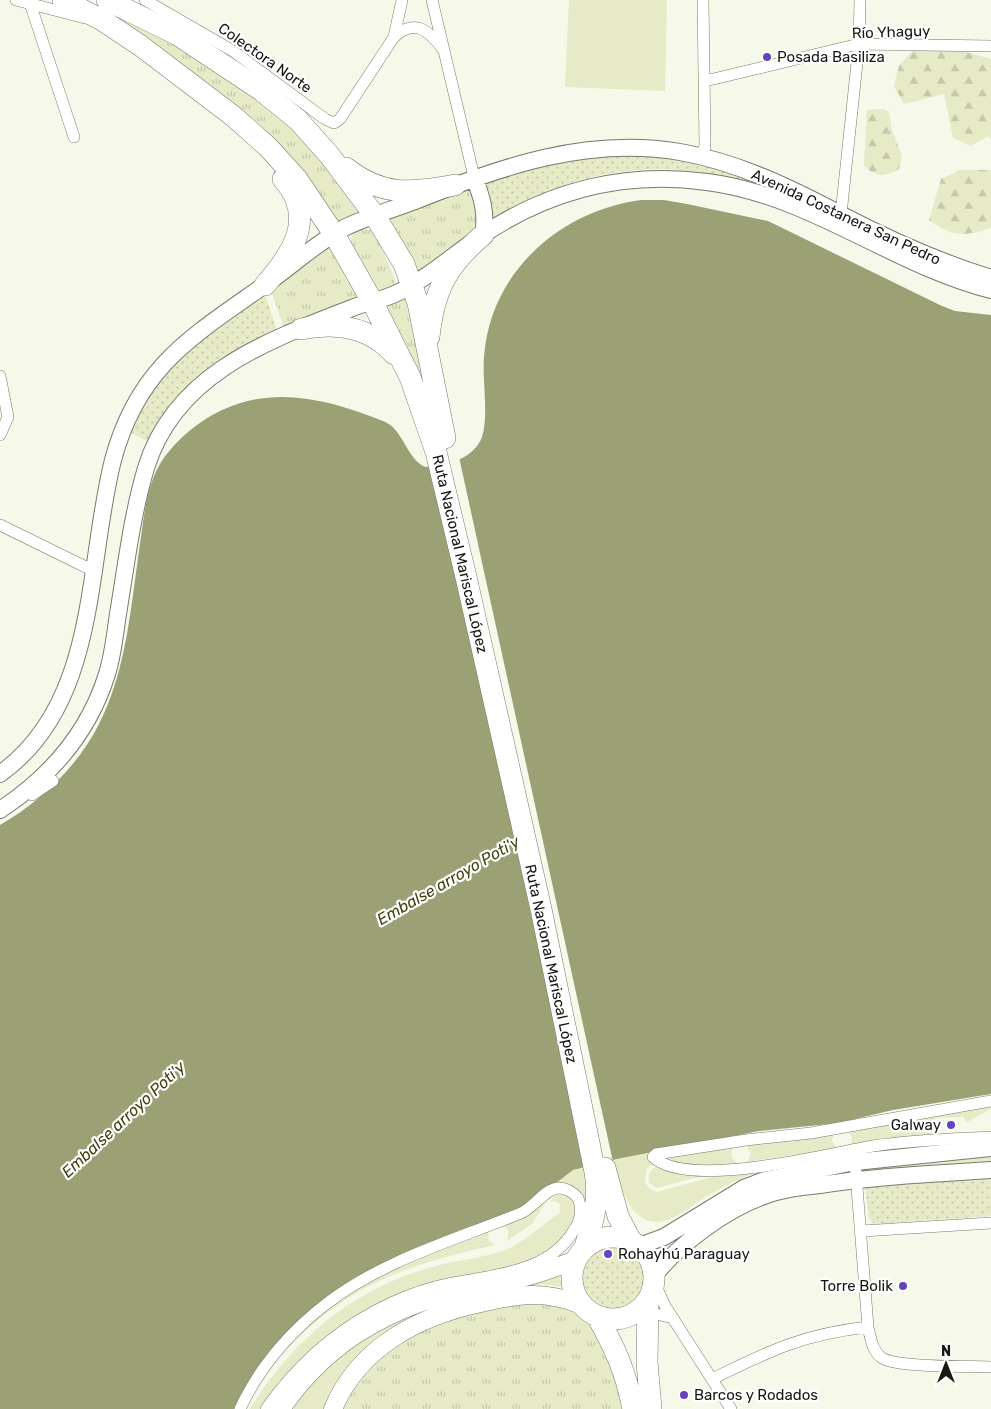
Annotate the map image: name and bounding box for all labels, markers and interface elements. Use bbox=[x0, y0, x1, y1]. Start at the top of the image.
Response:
street label: Colectora Norte bbox=[215, 19, 315, 97]
street label: Río Yhaguy bbox=[851, 22, 931, 42]
place label: Posada Basiliza bbox=[777, 48, 885, 66]
marker: Posada Basiliza bbox=[761, 51, 773, 63]
street label: Avenida Costanera San Pedro bbox=[749, 165, 943, 269]
street label: Ruta Nacional Mariscal López bbox=[428, 453, 492, 656]
water label: Embalse arroyo Poti'y bbox=[374, 831, 524, 929]
street label: Ruta Nacional Mariscal López bbox=[521, 863, 581, 1066]
water label: Embalse arroyo Poti'y bbox=[58, 1057, 190, 1181]
place label: Galway bbox=[891, 1116, 941, 1134]
marker: Galway bbox=[945, 1119, 957, 1131]
place label: Rohayhú Paraguay bbox=[618, 1245, 750, 1263]
marker: Rohayhú Paraguay bbox=[602, 1248, 614, 1260]
place label: Torre Bolik bbox=[820, 1277, 893, 1295]
marker: Torre Bolik bbox=[897, 1280, 909, 1292]
north arrow bbox=[921, 1339, 971, 1389]
text: N bbox=[941, 1343, 951, 1360]
place label: Barcos y Rodados bbox=[694, 1386, 818, 1404]
marker: Barcos y Rodados bbox=[678, 1389, 690, 1401]

